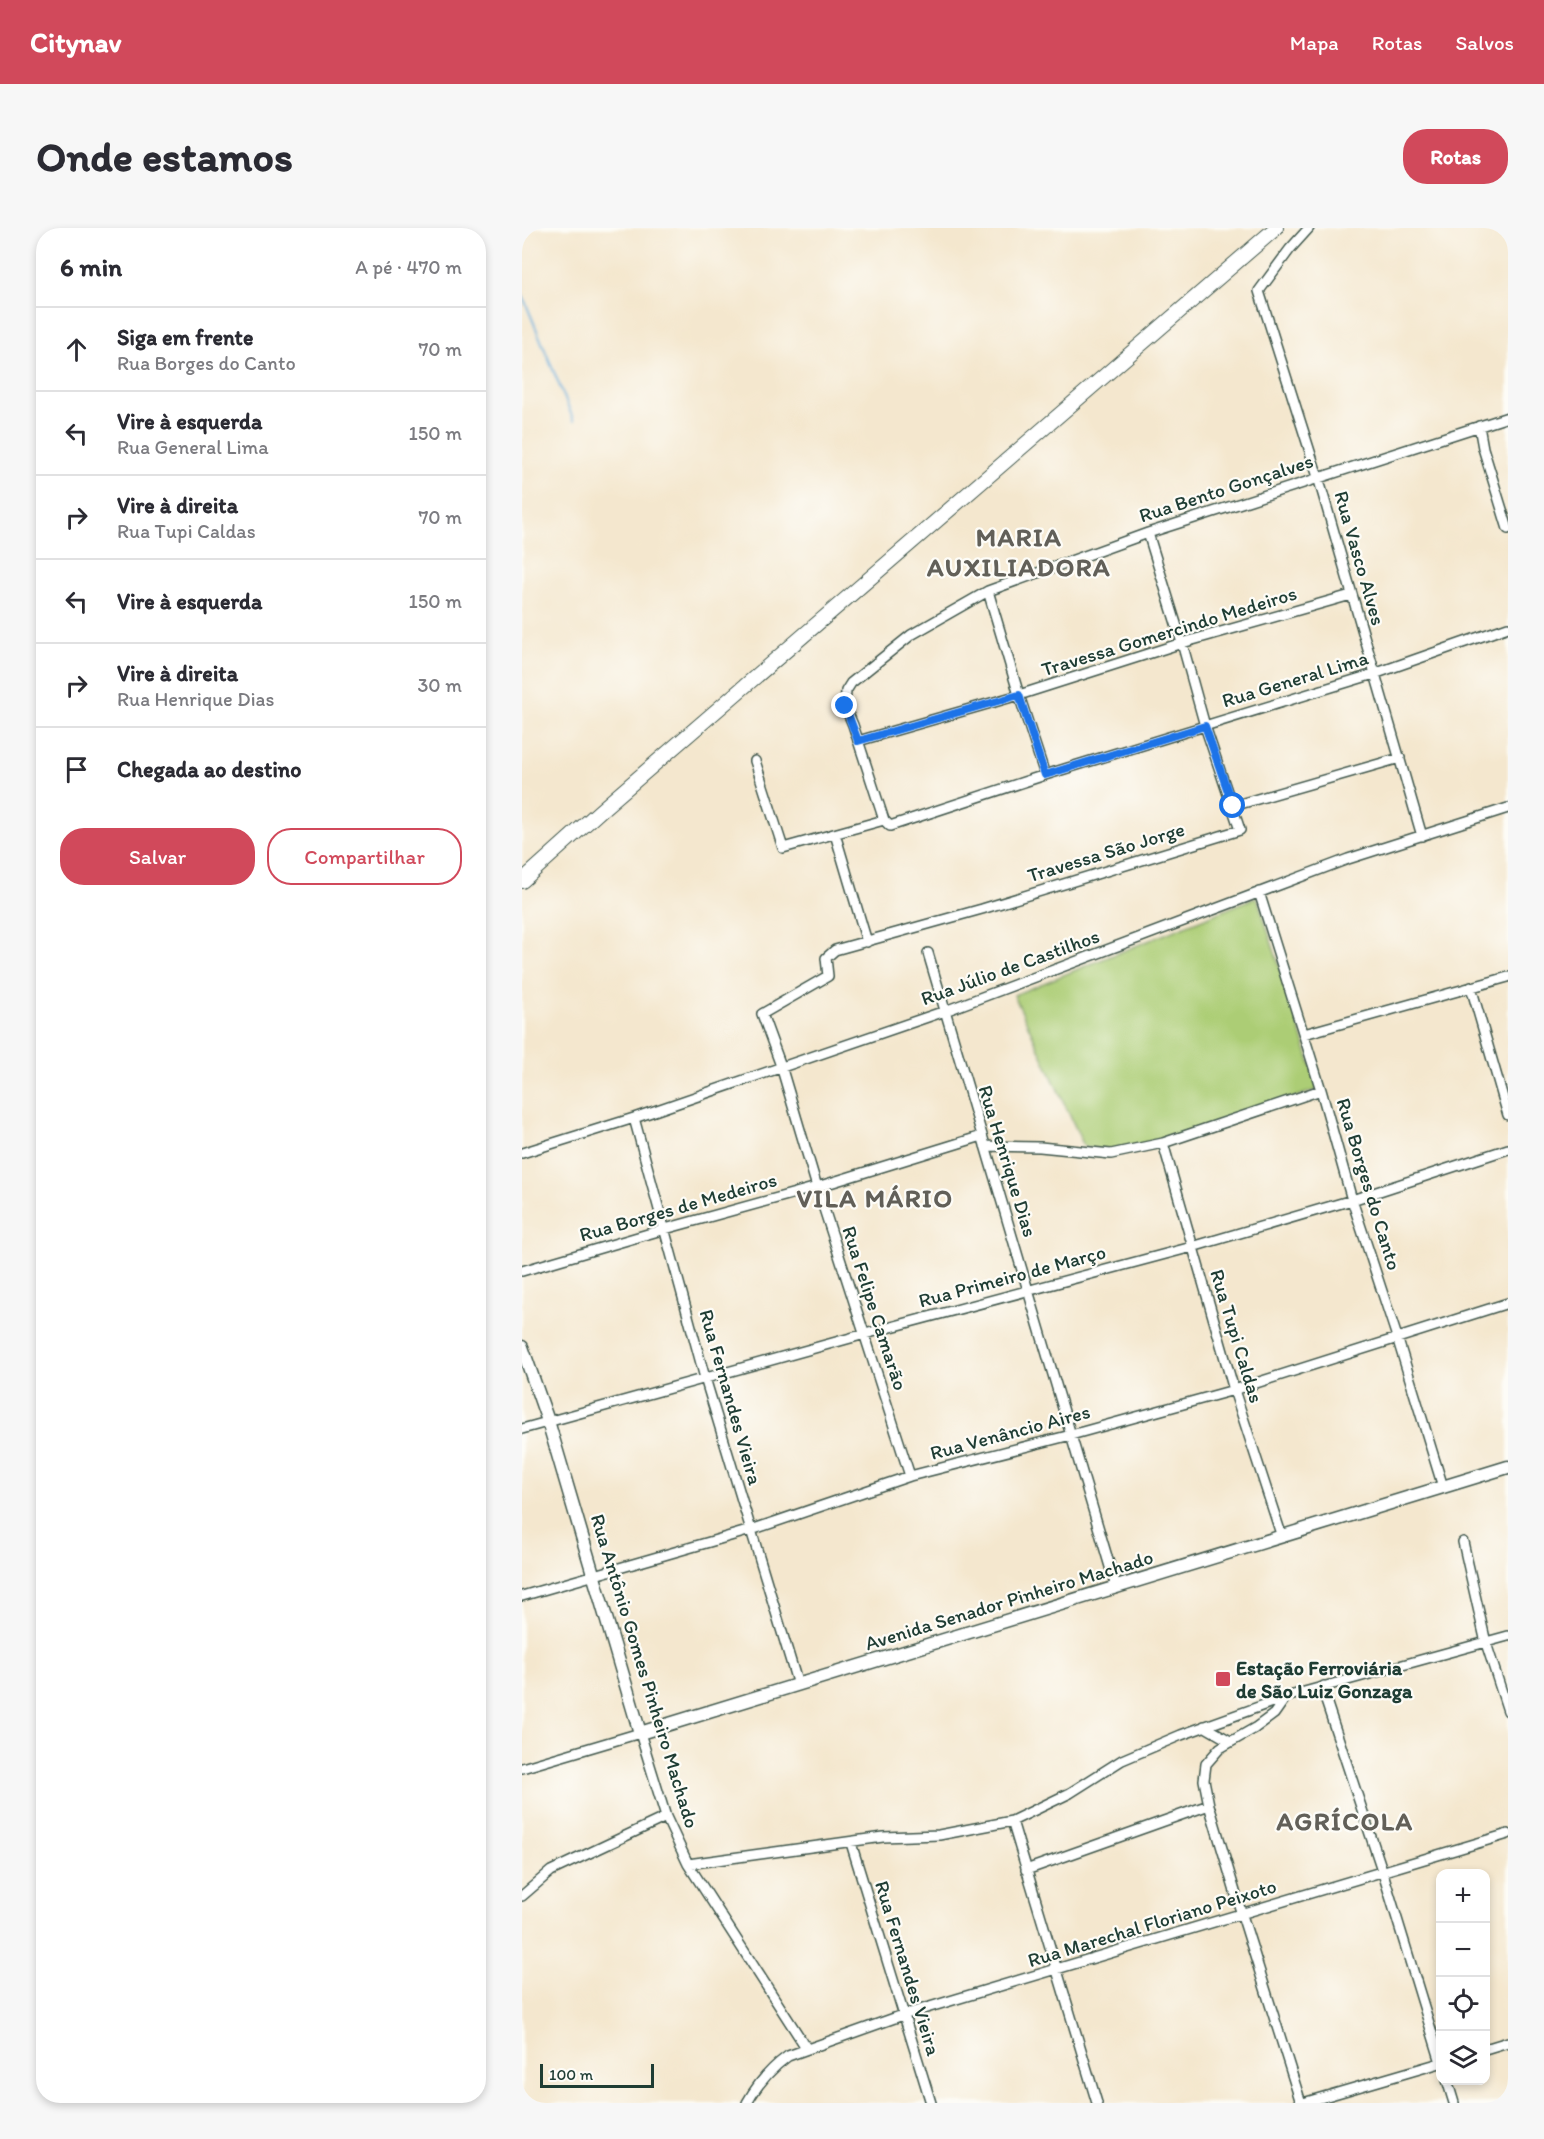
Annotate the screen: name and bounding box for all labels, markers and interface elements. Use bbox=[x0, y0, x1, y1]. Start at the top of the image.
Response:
text: Citynav bbox=[30, 25, 121, 59]
text: Mapa bbox=[1290, 30, 1339, 55]
text: Rotas bbox=[1372, 30, 1422, 55]
text: Salvos bbox=[1455, 30, 1514, 55]
button: Rotas bbox=[1403, 129, 1508, 184]
text: Onde estamos bbox=[36, 131, 293, 182]
text: 6 min bbox=[60, 251, 122, 283]
text: A pé · 470 m bbox=[355, 255, 462, 279]
text: Siga em frente bbox=[117, 324, 253, 351]
icon: ahead bbox=[60, 333, 93, 366]
text: 70 m bbox=[418, 337, 462, 361]
text: Rua Borges do Canto bbox=[117, 351, 296, 375]
text: Vire à esquerda bbox=[117, 408, 262, 435]
icon: left bbox=[60, 417, 93, 450]
text: 150 m bbox=[409, 421, 462, 445]
text: Rua General Lima bbox=[117, 435, 269, 459]
street label: Rua Bento Gonçalves bbox=[1136, 448, 1316, 528]
street label: Rua Vasco Alves bbox=[1329, 488, 1391, 628]
text: Vire à direita bbox=[117, 492, 238, 519]
icon: right bbox=[60, 501, 93, 534]
text: 70 m bbox=[418, 505, 462, 529]
text: Rua Tupi Caldas bbox=[117, 519, 256, 543]
district label: MARIA AUXILIADORA bbox=[926, 521, 1111, 583]
street label: Travessa Gomercindo Medeiros bbox=[1038, 581, 1300, 681]
icon: left bbox=[60, 585, 93, 618]
text: Vire à esquerda bbox=[117, 588, 262, 615]
text: 150 m bbox=[409, 589, 462, 613]
street label: Rua General Lima bbox=[1219, 645, 1372, 713]
text: Vire à direita bbox=[117, 660, 238, 687]
icon: right bbox=[60, 669, 93, 702]
text: 30 m bbox=[417, 673, 462, 697]
text: Rua Henrique Dias bbox=[117, 687, 274, 711]
route end bbox=[831, 692, 857, 718]
icon: arrive bbox=[60, 753, 93, 786]
text: Chegada ao destino bbox=[117, 756, 301, 783]
route start bbox=[1219, 792, 1245, 818]
street label: Travessa São Jorge bbox=[1024, 817, 1188, 887]
button: Salvar bbox=[60, 828, 255, 885]
button: Compartilhar bbox=[267, 828, 462, 885]
street label: Rua Júlio de Castilhos bbox=[917, 924, 1103, 1010]
street label: Rua Henrique Dias bbox=[974, 1082, 1042, 1240]
street label: Rua Borges do Canto bbox=[1331, 1095, 1407, 1273]
street label: Rua Borges de Medeiros bbox=[577, 1167, 780, 1247]
district label: VILA MÁRIO bbox=[797, 1182, 953, 1214]
street label: Rua Felipe Camarão bbox=[837, 1223, 913, 1393]
street label: Rua Primeiro de Março bbox=[916, 1239, 1108, 1313]
street label: Rua Tupi Caldas bbox=[1205, 1266, 1269, 1406]
street label: Rua Fernandes Vieira bbox=[694, 1306, 768, 1488]
street label: Rua Venâncio Aires bbox=[927, 1399, 1093, 1465]
street label: Rua Antônio Gomes Pinheiro Machado bbox=[586, 1511, 704, 1831]
street label: Avenida Senador Pinheiro Machado bbox=[862, 1545, 1156, 1655]
place label: Estação Ferroviária de São Luiz Gonzaga bbox=[1236, 1656, 1413, 1704]
marker: Estação Ferroviária de São Luiz Gonzaga bbox=[1214, 1670, 1232, 1688]
district label: AGRÍCOLA bbox=[1275, 1805, 1414, 1837]
map controls bbox=[1436, 1869, 1490, 2085]
button: + bbox=[1436, 1869, 1490, 1923]
street label: Rua Marechal Floriano Peixoto bbox=[1025, 1874, 1279, 1972]
street label: Rua Fernandes Vieira bbox=[870, 1878, 946, 2059]
button: − bbox=[1436, 1923, 1490, 1977]
button: locate bbox=[1436, 1977, 1490, 2031]
button: layers bbox=[1436, 2031, 1490, 2085]
scale bar bbox=[540, 2061, 654, 2088]
text: 100 m bbox=[549, 2065, 593, 2084]

